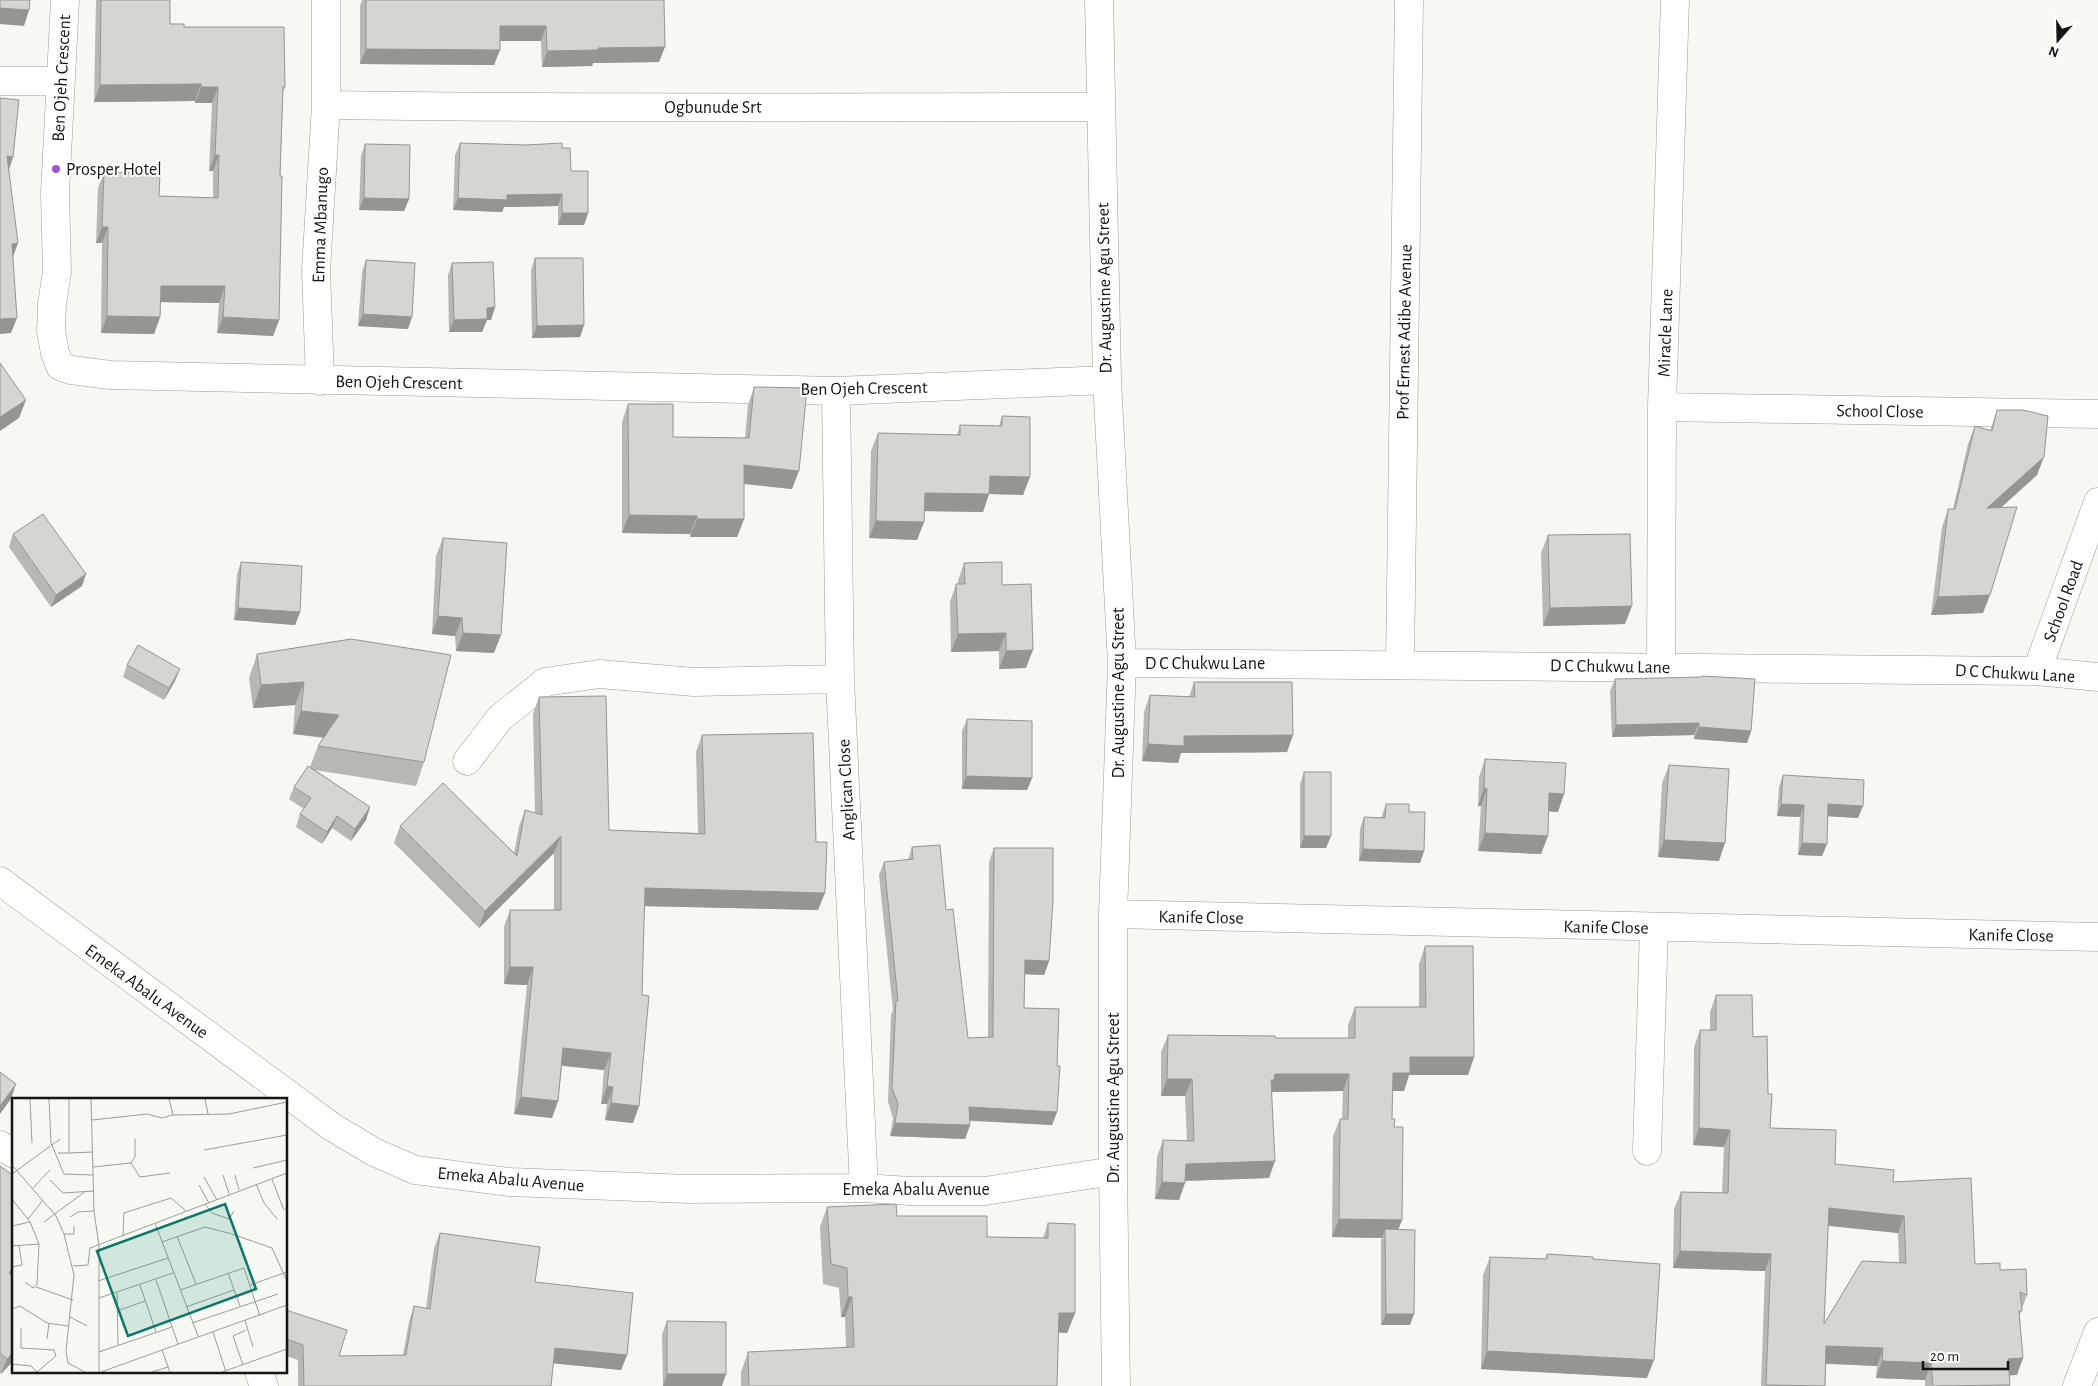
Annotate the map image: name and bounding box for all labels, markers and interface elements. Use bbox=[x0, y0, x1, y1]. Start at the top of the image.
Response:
street label: Ben Ojeh Crescent bbox=[50, 14, 74, 142]
north arrow bbox=[2033, 15, 2083, 65]
text: N bbox=[2047, 43, 2061, 60]
street label: Ogbunude Srt bbox=[664, 99, 762, 117]
place label: Prosper Hotel bbox=[66, 161, 162, 179]
marker: Prosper Hotel bbox=[50, 163, 62, 175]
street label: Emma Mbanugo bbox=[310, 167, 332, 283]
street label: Dr. Augustine Agu Street bbox=[1095, 202, 1115, 374]
street label: Prof Ernest Adibe Avenue bbox=[1394, 244, 1416, 420]
street label: Miracle Lane bbox=[1655, 289, 1677, 377]
street label: Ben Ojeh Crescent bbox=[335, 373, 463, 393]
street label: Ben Ojeh Crescent bbox=[800, 379, 928, 399]
street label: School Close bbox=[1836, 402, 1924, 422]
street label: School Road bbox=[2041, 558, 2087, 645]
street label: Dr. Augustine Agu Street bbox=[1110, 607, 1128, 779]
street label: D C Chukwu Lane bbox=[1145, 655, 1265, 673]
street label: D C Chukwu Lane bbox=[1550, 657, 1670, 677]
street label: D C Chukwu Lane bbox=[1954, 662, 2076, 686]
street label: Anglican Close bbox=[835, 739, 859, 841]
street label: Kanife Close bbox=[1158, 908, 1244, 928]
street label: Kanife Close bbox=[1563, 918, 1649, 938]
street label: Kanife Close bbox=[1968, 926, 2054, 946]
street label: Emeka Abalu Avenue bbox=[82, 941, 211, 1042]
street label: Dr. Augustine Agu Street bbox=[1105, 1012, 1123, 1184]
inset map bbox=[12, 1098, 288, 1374]
street label: Emeka Abalu Avenue bbox=[437, 1165, 585, 1195]
street label: Emeka Abalu Avenue bbox=[842, 1181, 990, 1199]
scale bar bbox=[1923, 1338, 2008, 1370]
text: 20 m bbox=[1930, 1349, 1959, 1364]

